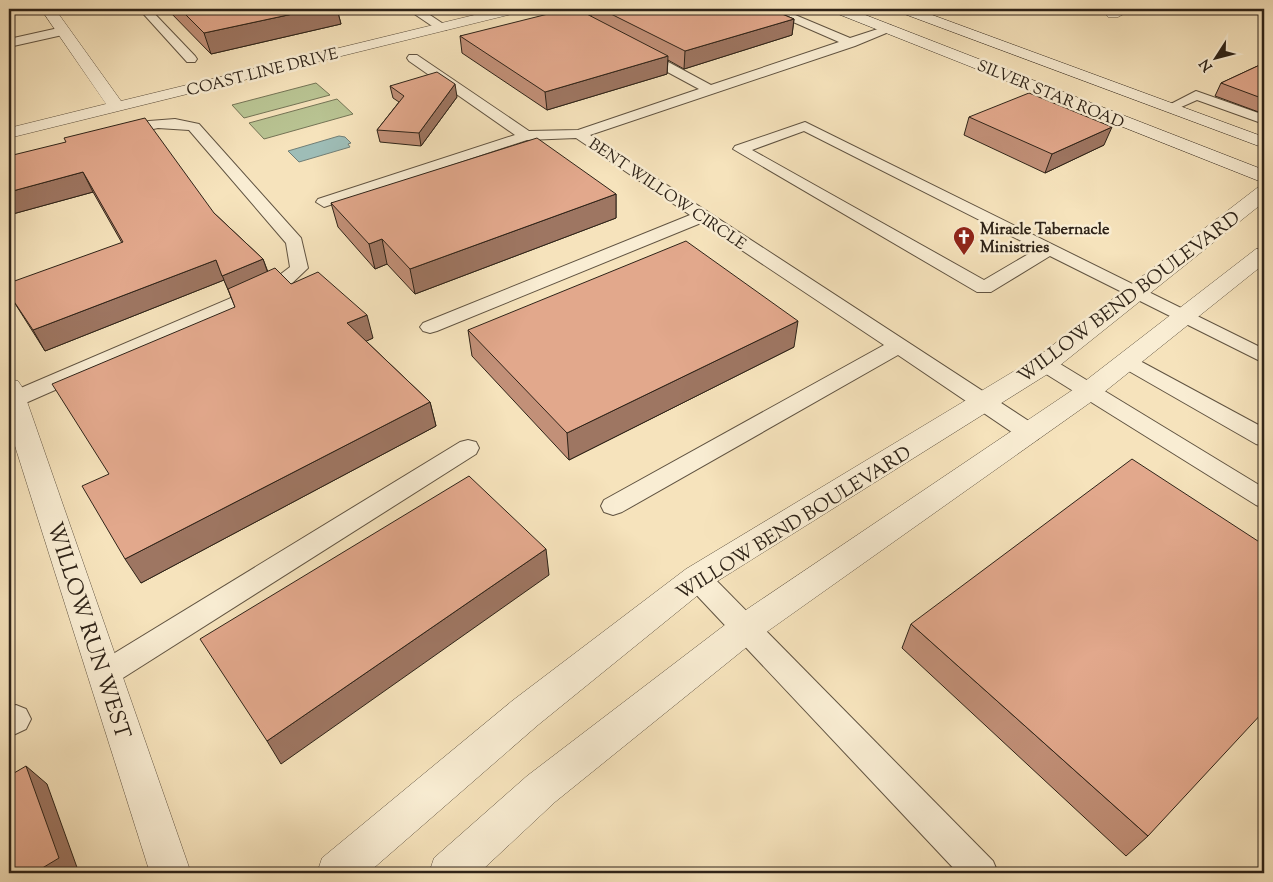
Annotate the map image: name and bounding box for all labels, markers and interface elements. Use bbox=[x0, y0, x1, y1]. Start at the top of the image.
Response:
north arrow bbox=[1190, 32, 1240, 82]
street label: COAST LINE DRIVE bbox=[184, 43, 341, 103]
text: N bbox=[1196, 54, 1218, 75]
street label: SILVER STAR ROAD bbox=[973, 55, 1127, 135]
street label: BENT WILLOW CIRCLE bbox=[583, 134, 750, 257]
street label: WILLOW BEND BOULEVARD bbox=[1013, 205, 1246, 391]
place label: Miracle Tabernacle Ministries bbox=[980, 219, 1110, 260]
church icon: Miracle Tabernacle Ministries bbox=[952, 225, 976, 256]
street label: WILLOW BEND BOULEVARD bbox=[672, 441, 917, 608]
street label: WILLOW RUN WEST bbox=[37, 518, 138, 744]

